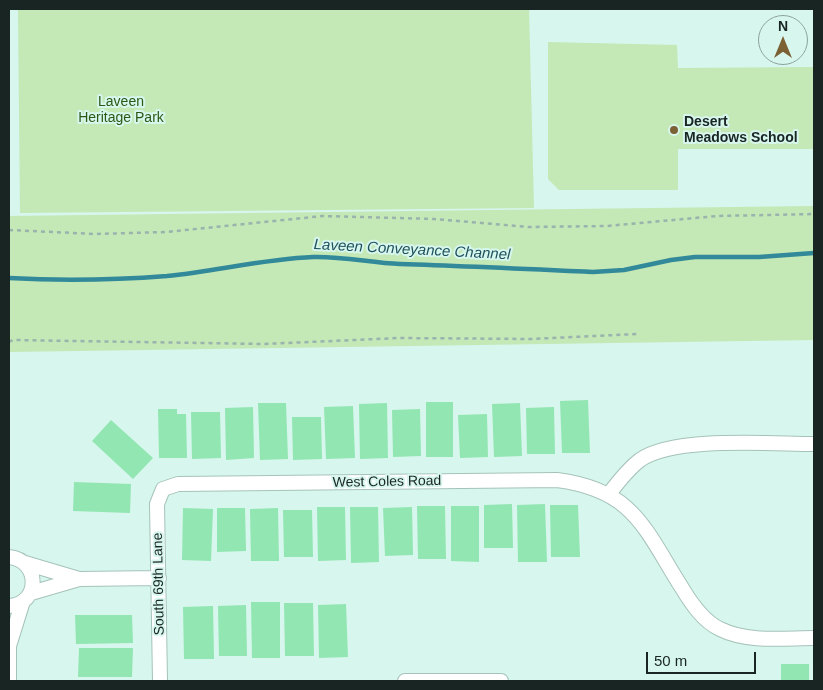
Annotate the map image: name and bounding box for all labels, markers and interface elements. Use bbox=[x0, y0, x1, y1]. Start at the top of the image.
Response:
north arrow bbox=[758, 15, 808, 65]
text: N bbox=[778, 18, 788, 34]
park label: Laveen Heritage Park bbox=[78, 94, 164, 126]
place label: Desert Meadows School bbox=[684, 114, 798, 146]
marker: Desert Meadows School bbox=[668, 124, 680, 136]
water label: Laveen Conveyance Channel bbox=[313, 236, 511, 264]
street label: West Coles Road bbox=[333, 473, 441, 491]
street label: South 69th Lane bbox=[150, 532, 168, 636]
scale bar bbox=[648, 642, 758, 674]
text: 50 m bbox=[654, 652, 687, 669]

